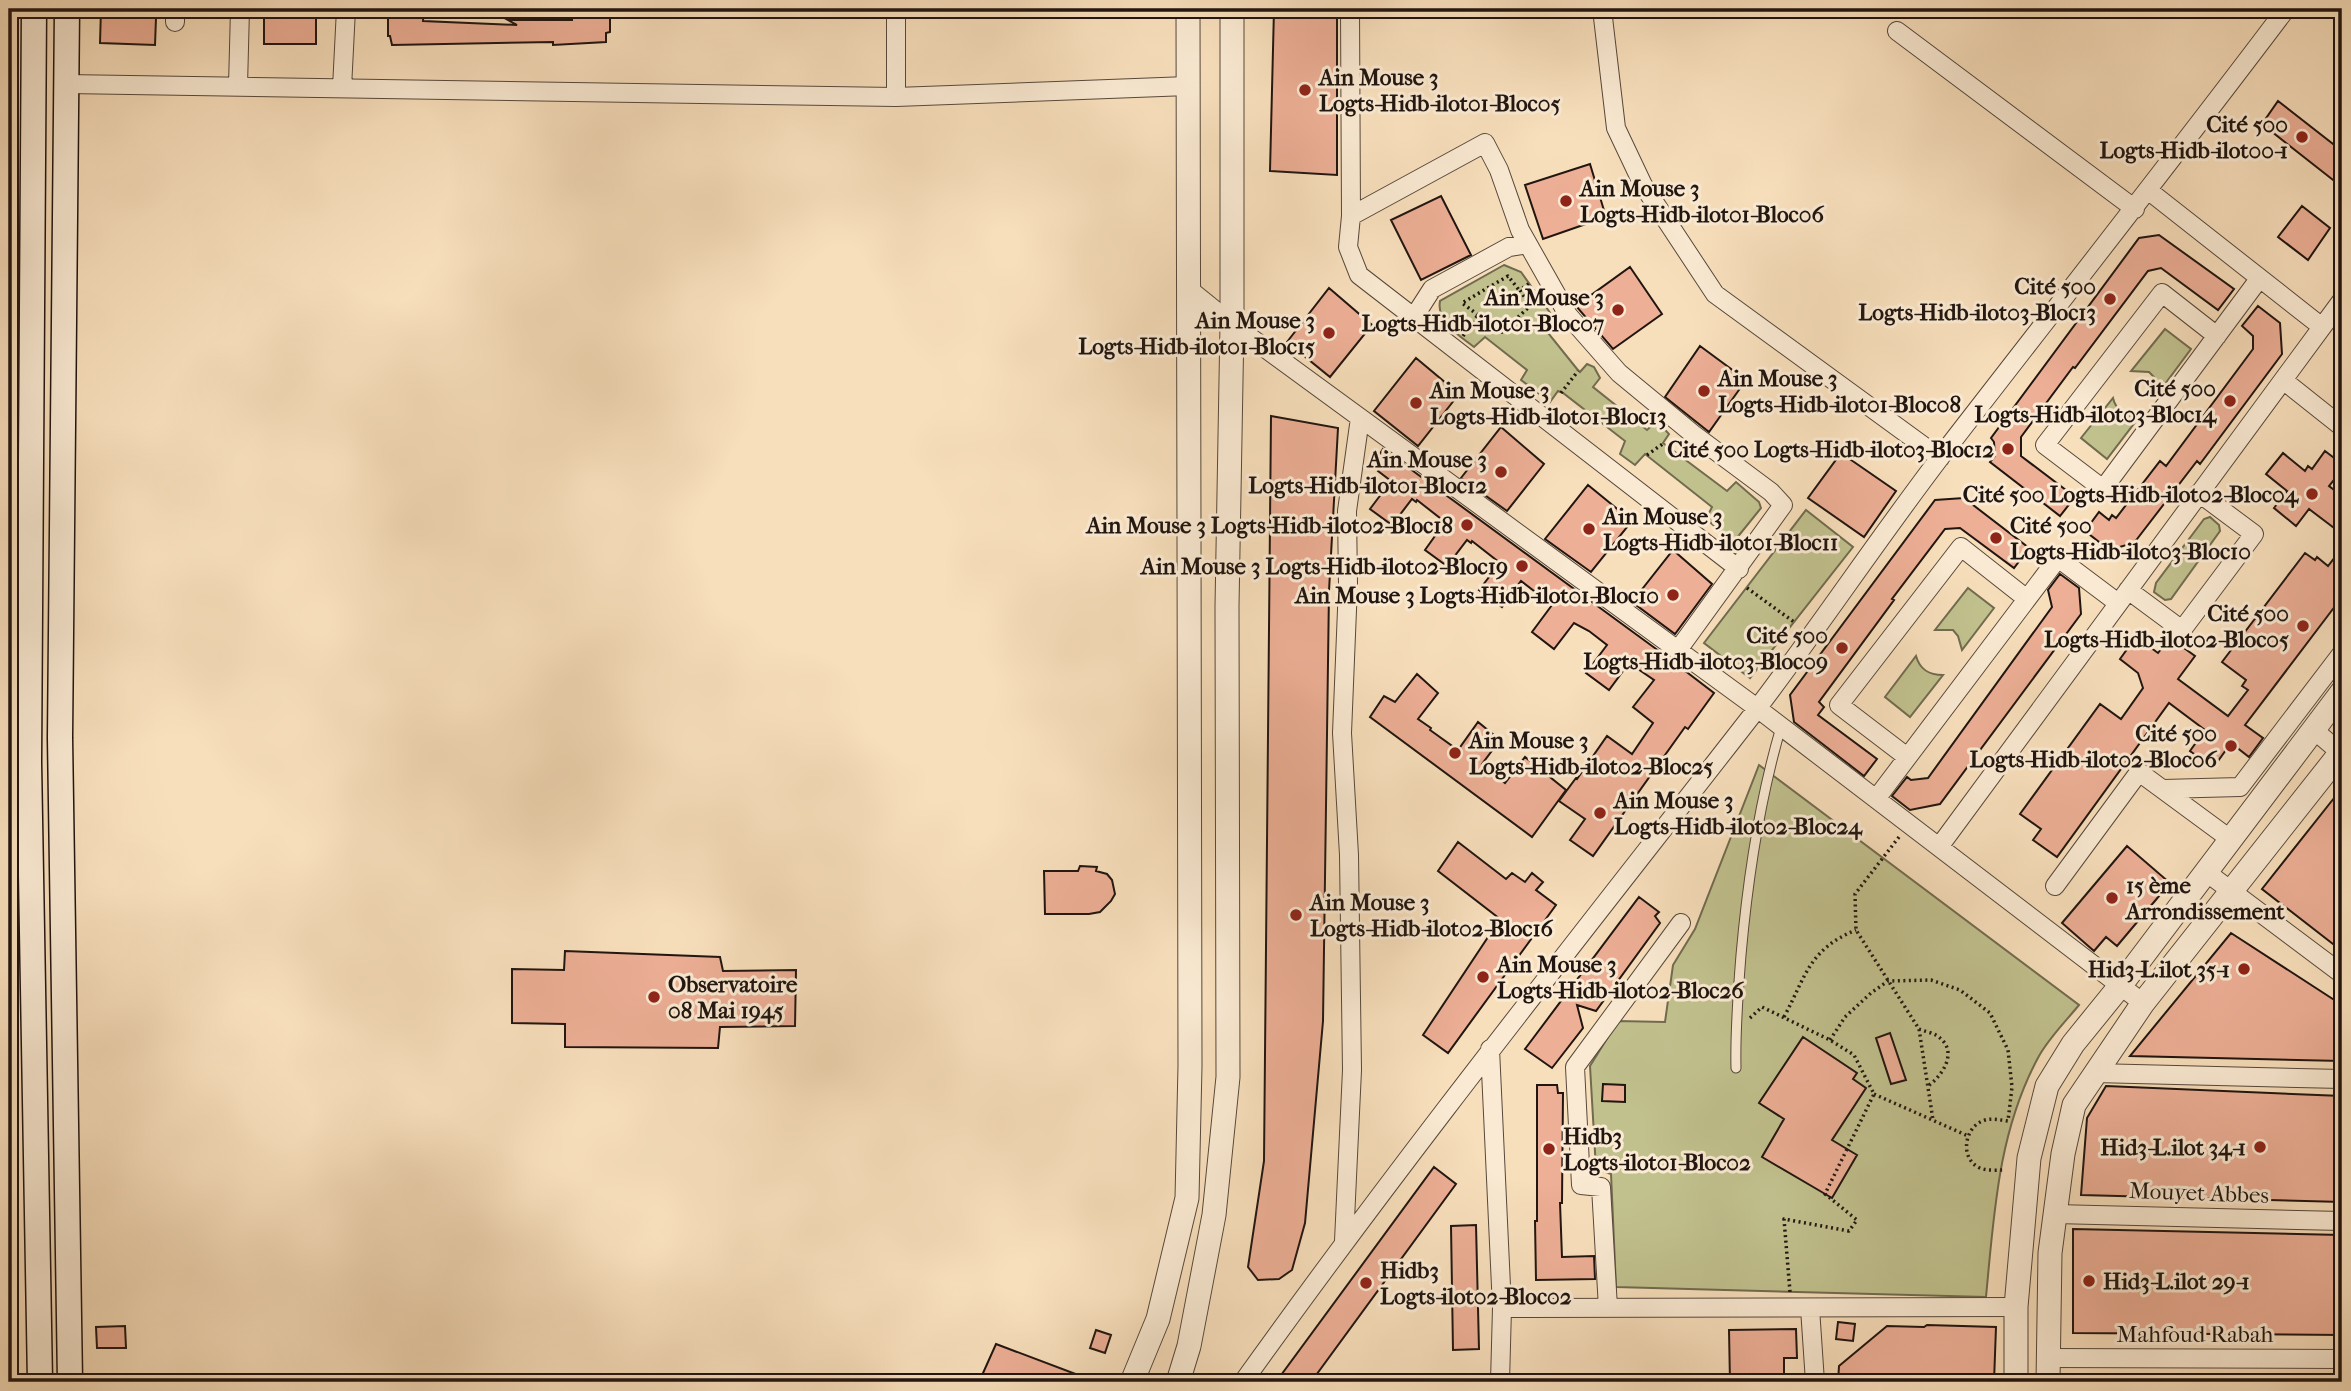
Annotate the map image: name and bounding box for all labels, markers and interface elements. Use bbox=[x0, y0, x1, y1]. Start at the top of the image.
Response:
place label: Ain Mouse 3 Logts-Hidb-ilot01-Bloc05 bbox=[1317, 64, 1560, 117]
marker: Ain Mouse 3 Logts-Hidb-ilot01-Bloc05 bbox=[1297, 82, 1313, 98]
place label: Cité 500 Logts-Hidb-ilot00-1 bbox=[2099, 111, 2288, 164]
marker: Cité 500 Logts-Hidb-ilot00-1 bbox=[2294, 129, 2310, 145]
place label: Ain Mouse 3 Logts-Hidb-ilot01-Bloc06 bbox=[1578, 175, 1824, 228]
marker: Ain Mouse 3 Logts-Hidb-ilot01-Bloc06 bbox=[1558, 193, 1574, 209]
place label: Cité 500 Logts-Hidb-ilot03-Bloc13 bbox=[1858, 273, 2096, 326]
place label: Ain Mouse 3 Logts-Hidb-ilot01-Bloc07 bbox=[1361, 284, 1604, 337]
marker: Cité 500 Logts-Hidb-ilot03-Bloc13 bbox=[2102, 291, 2118, 307]
marker: Ain Mouse 3 Logts-Hidb-ilot01-Bloc07 bbox=[1610, 302, 1626, 318]
place label: Ain Mouse 3 Logts-Hidb-ilot01-Bloc15 bbox=[1078, 307, 1315, 360]
marker: Ain Mouse 3 Logts-Hidb-ilot01-Bloc15 bbox=[1321, 325, 1337, 341]
place label: Ain Mouse 3 Logts-Hidb-ilot01-Bloc08 bbox=[1716, 365, 1961, 418]
place label: Cité 500 Logts-Hidb-ilot03-Bloc14 bbox=[1974, 375, 2217, 428]
place label: Ain Mouse 3 Logts-Hidb-ilot01-Bloc13 bbox=[1428, 377, 1666, 430]
marker: Ain Mouse 3 Logts-Hidb-ilot01-Bloc08 bbox=[1696, 383, 1712, 399]
marker: Cité 500 Logts-Hidb-ilot03-Bloc14 bbox=[2222, 393, 2238, 409]
marker: Ain Mouse 3 Logts-Hidb-ilot01-Bloc13 bbox=[1408, 395, 1424, 411]
place label: Cité 500 Logts-Hidb-ilot03-Bloc12 bbox=[1667, 436, 1994, 463]
marker: Cité 500 Logts-Hidb-ilot03-Bloc12 bbox=[2000, 441, 2016, 457]
place label: Ain Mouse 3 Logts-Hidb-ilot01-Bloc12 bbox=[1248, 446, 1487, 499]
marker: Ain Mouse 3 Logts-Hidb-ilot01-Bloc12 bbox=[1493, 464, 1509, 480]
place label: Cité 500 Logts-Hidb-ilot02-Bloc04 bbox=[1963, 481, 2299, 508]
marker: Cité 500 Logts-Hidb-ilot02-Bloc04 bbox=[2304, 486, 2320, 502]
place label: Ain Mouse 3 Logts-Hidb-ilot01-Bloc11 bbox=[1601, 503, 1838, 556]
place label: Ain Mouse 3 Logts-Hidb-ilot02-Bloc18 bbox=[1084, 512, 1453, 539]
place label: Cité 500 Logts-Hidb-ilot03-Bloc10 bbox=[2010, 512, 2251, 565]
marker: Ain Mouse 3 Logts-Hidb-ilot02-Bloc18 bbox=[1459, 517, 1475, 533]
marker: Ain Mouse 3 Logts-Hidb-ilot01-Bloc11 bbox=[1581, 521, 1597, 537]
marker: Cité 500 Logts-Hidb-ilot03-Bloc10 bbox=[1988, 530, 2004, 546]
place label: Ain Mouse 3 Logts-Hidb-ilot02-Bloc19 bbox=[1139, 553, 1508, 580]
marker: Ain Mouse 3 Logts-Hidb-ilot02-Bloc19 bbox=[1514, 558, 1530, 574]
place label: Ain Mouse 3 Logts-Hidb-ilot01-Bloc10 bbox=[1293, 582, 1659, 609]
marker: Ain Mouse 3 Logts-Hidb-ilot01-Bloc10 bbox=[1665, 587, 1681, 603]
place label: Cité 500 Logts-Hidb-ilot02-Bloc05 bbox=[2044, 600, 2289, 653]
marker: Cité 500 Logts-Hidb-ilot02-Bloc05 bbox=[2295, 618, 2311, 634]
place label: Cité 500 Logts-Hidb-ilot03-Bloc09 bbox=[1583, 622, 1828, 675]
marker: Cité 500 Logts-Hidb-ilot03-Bloc09 bbox=[1834, 640, 1850, 656]
place label: Cité 500 Logts-Hidb-ilot02-Bloc06 bbox=[1969, 720, 2218, 773]
place label: Ain Mouse 3 Logts-Hidb-ilot02-Bloc25 bbox=[1467, 727, 1713, 780]
marker: Cité 500 Logts-Hidb-ilot02-Bloc06 bbox=[2223, 738, 2239, 754]
marker: Ain Mouse 3 Logts-Hidb-ilot02-Bloc25 bbox=[1447, 745, 1463, 761]
place label: Ain Mouse 3 Logts-Hidb-ilot02-Bloc24 bbox=[1612, 787, 1863, 840]
marker: Ain Mouse 3 Logts-Hidb-ilot02-Bloc24 bbox=[1592, 805, 1608, 821]
place label: 15 ème Arrondissement bbox=[2124, 872, 2285, 925]
place label: Ain Mouse 3 Logts-Hidb-ilot02-Bloc16 bbox=[1308, 889, 1554, 942]
marker: 15 ème Arrondissement bbox=[2104, 890, 2120, 906]
marker: Ain Mouse 3 Logts-Hidb-ilot02-Bloc16 bbox=[1288, 907, 1304, 923]
place label: Ain Mouse 3 Logts-Hidb-ilot02-Bloc26 bbox=[1495, 951, 1744, 1004]
place label: Hid3-L.ilot 35-1 bbox=[2088, 956, 2230, 983]
marker: Hid3-L.ilot 35-1 bbox=[2236, 961, 2252, 977]
marker: Ain Mouse 3 Logts-Hidb-ilot02-Bloc26 bbox=[1475, 969, 1491, 985]
place label: Observatoire 08 Mai 1945 bbox=[668, 971, 798, 1024]
marker: Observatoire 08 Mai 1945 bbox=[646, 989, 662, 1005]
place label: Hidb3 Logts-ilot01-Bloc02 bbox=[1563, 1123, 1751, 1176]
place label: Hid3-L.ilot 34-1 bbox=[2100, 1134, 2246, 1161]
marker: Hid3-L.ilot 34-1 bbox=[2252, 1139, 2268, 1155]
marker: Hidb3 Logts-ilot01-Bloc02 bbox=[1541, 1141, 1557, 1157]
street label: Mouyet Abbes bbox=[2129, 1177, 2269, 1209]
place label: Hidb3 Logts-ilot02-Bloc02 bbox=[1380, 1257, 1572, 1310]
place label: Hid3-L.ilot 29-1 bbox=[2103, 1268, 2250, 1295]
marker: Hid3-L.ilot 29-1 bbox=[2081, 1273, 2097, 1289]
marker: Hidb3 Logts-ilot02-Bloc02 bbox=[1358, 1275, 1374, 1291]
street label: Mahfoud Rabah bbox=[2117, 1321, 2274, 1348]

